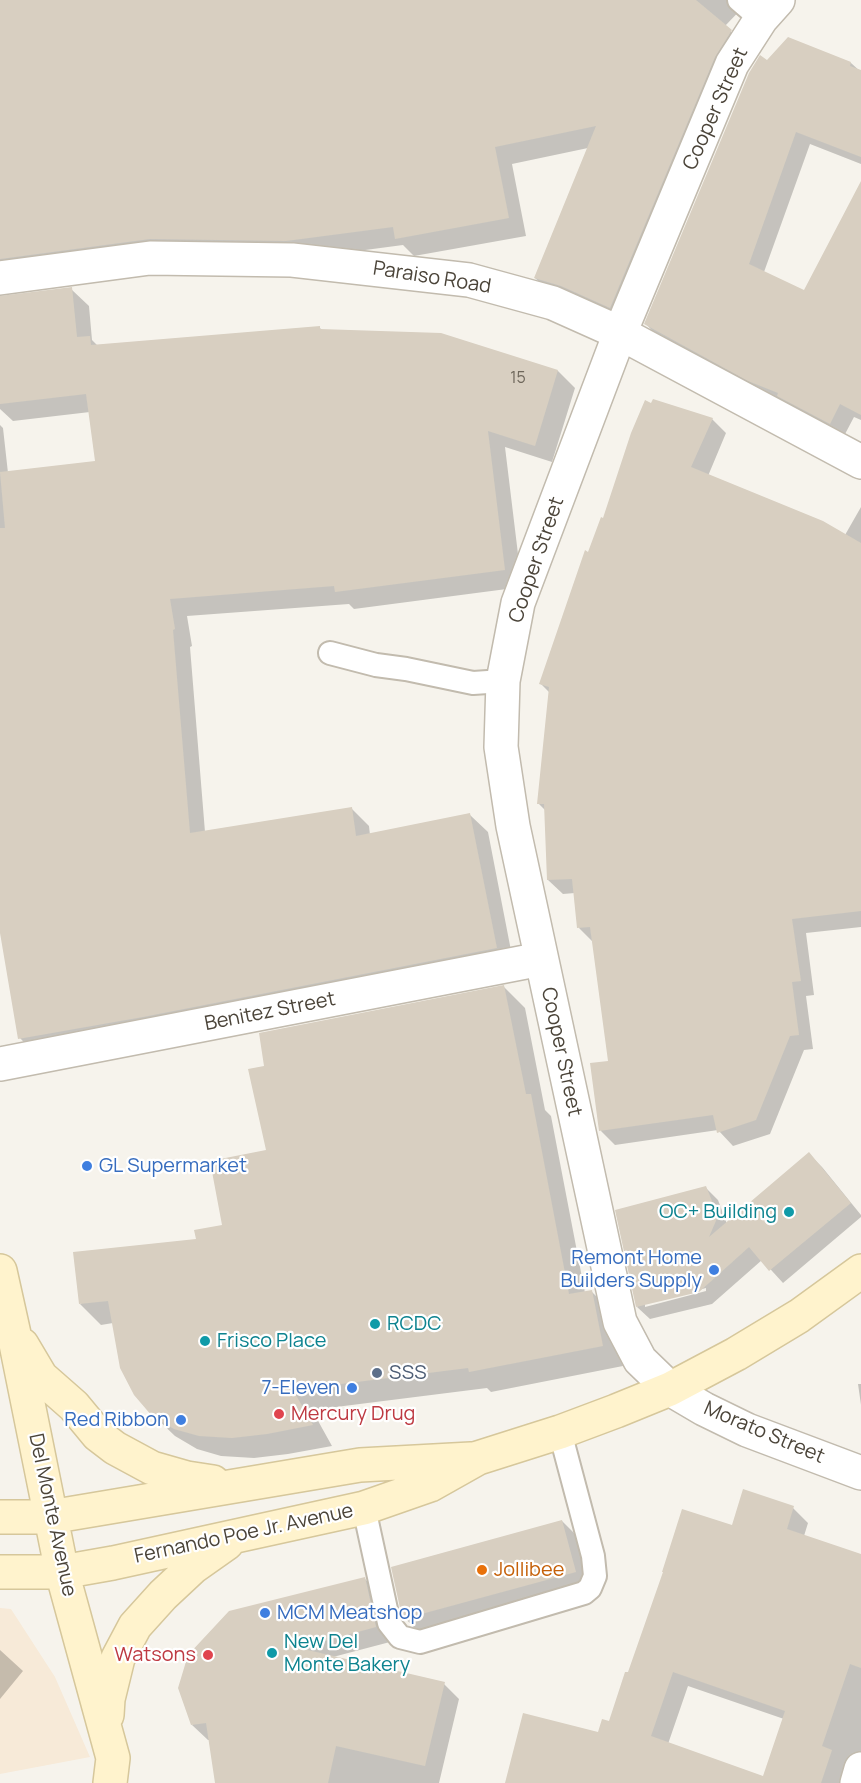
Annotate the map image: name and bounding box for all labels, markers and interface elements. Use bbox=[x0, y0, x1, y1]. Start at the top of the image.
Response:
street label: Cooper Street bbox=[678, 44, 754, 174]
street label: Paraiso Road bbox=[371, 257, 493, 299]
house number: 15 bbox=[510, 369, 526, 389]
street label: Cooper Street bbox=[504, 494, 570, 626]
street label: Cooper Street bbox=[536, 985, 586, 1119]
street label: Benitez Street bbox=[203, 988, 337, 1036]
place label: GL Supermarket bbox=[99, 1154, 247, 1178]
marker: GL Supermarket bbox=[80, 1159, 94, 1173]
place label: OC+ Building bbox=[659, 1200, 777, 1224]
marker: OC+ Building bbox=[782, 1205, 796, 1219]
place label: Remont Home Builders Supply bbox=[561, 1246, 702, 1293]
marker: Remont Home Builders Supply bbox=[707, 1263, 721, 1277]
place label: RCDC bbox=[387, 1312, 441, 1336]
marker: RCDC bbox=[368, 1317, 382, 1331]
place label: Frisco Place bbox=[217, 1329, 326, 1353]
marker: Frisco Place bbox=[198, 1334, 212, 1348]
place label: SSS bbox=[389, 1361, 427, 1385]
marker: SSS bbox=[370, 1366, 384, 1380]
place label: 7-Eleven bbox=[261, 1376, 340, 1400]
marker: 7-Eleven bbox=[345, 1381, 359, 1395]
street label: Morato Street bbox=[700, 1397, 828, 1469]
place label: Mercury Drug bbox=[291, 1402, 415, 1426]
marker: Mercury Drug bbox=[272, 1407, 286, 1421]
place label: Red Ribbon bbox=[64, 1408, 169, 1432]
marker: Red Ribbon bbox=[174, 1413, 188, 1427]
street label: Del Monte Avenue bbox=[23, 1431, 81, 1599]
street label: Fernando Poe Jr. Avenue bbox=[132, 1499, 356, 1569]
place label: Jollibee bbox=[494, 1558, 564, 1582]
marker: Jollibee bbox=[475, 1563, 489, 1577]
place label: MCM Meatshop bbox=[277, 1601, 422, 1625]
marker: MCM Meatshop bbox=[258, 1606, 272, 1620]
place label: New Del Monte Bakery bbox=[284, 1630, 410, 1677]
place label: Watsons bbox=[114, 1643, 196, 1667]
marker: New Del Monte Bakery bbox=[265, 1646, 279, 1660]
marker: Watsons bbox=[201, 1648, 215, 1662]

